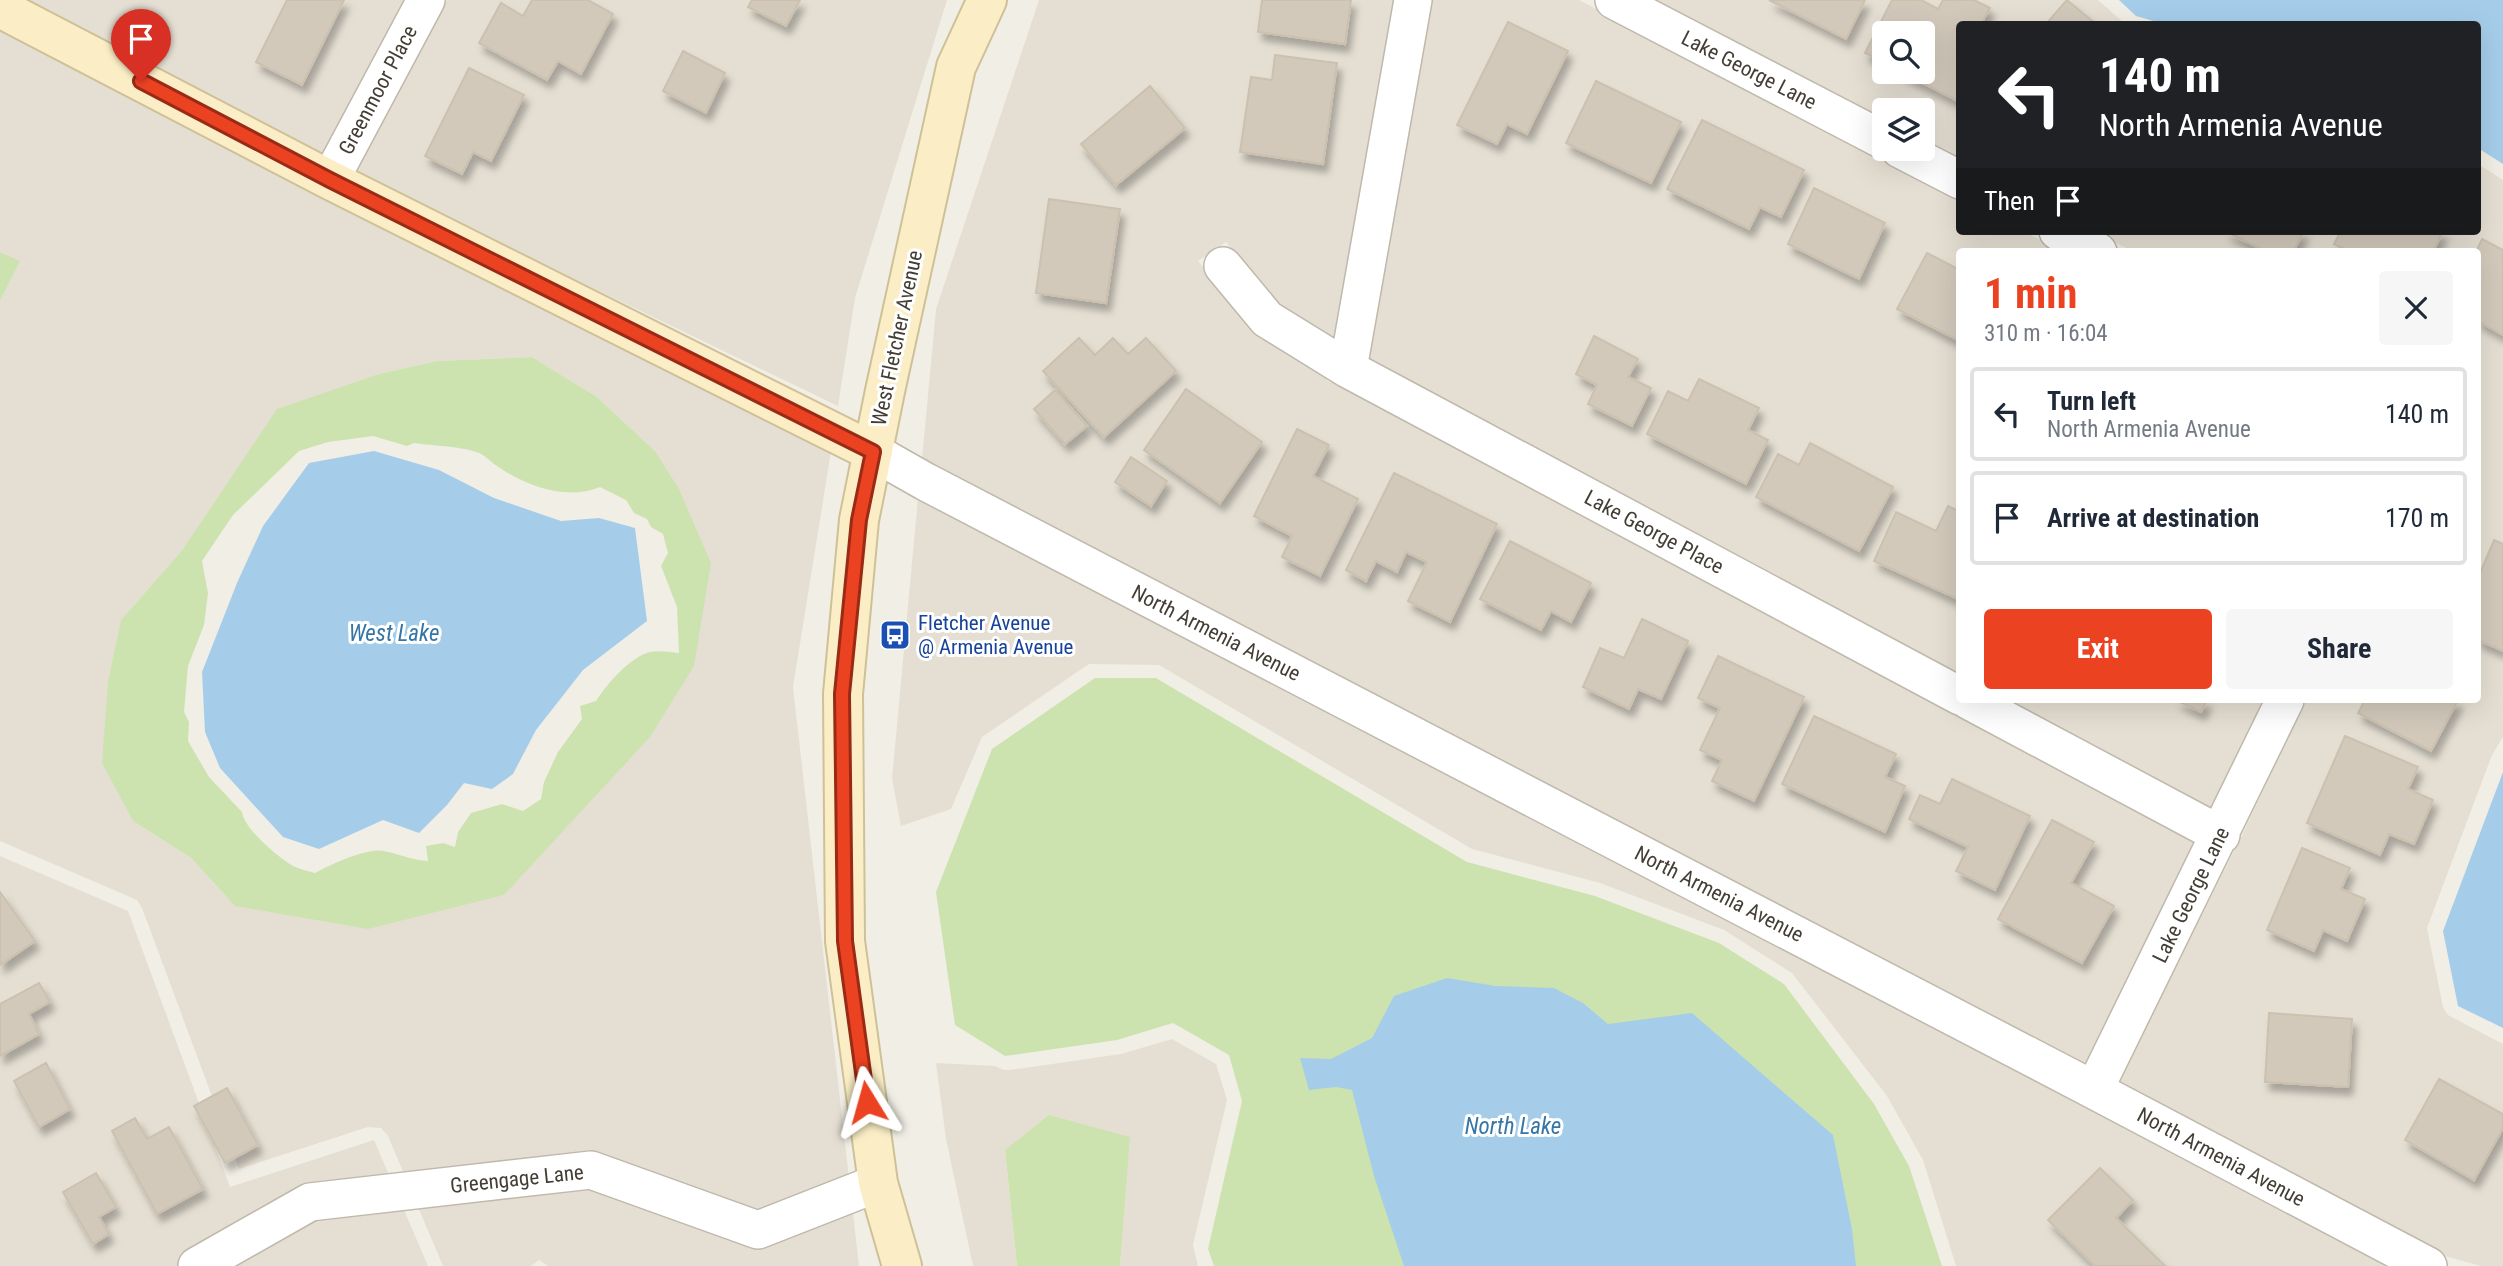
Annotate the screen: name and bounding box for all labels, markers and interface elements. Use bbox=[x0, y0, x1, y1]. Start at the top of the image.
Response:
pin bbox=[111, 9, 171, 81]
icon: arrive bbox=[122, 20, 160, 58]
street label: Greenmoor Place bbox=[334, 21, 422, 159]
map controls bbox=[1872, 21, 1935, 161]
button: search bbox=[1872, 21, 1935, 84]
street label: Lake George Lane bbox=[1678, 26, 1821, 114]
text: 140 m bbox=[2099, 47, 2221, 104]
icon: left bbox=[1984, 49, 2075, 140]
button: layers bbox=[1872, 98, 1935, 161]
text: North Armenia Avenue bbox=[2099, 106, 2383, 144]
icon: arrive bbox=[2049, 182, 2087, 220]
text: Then bbox=[1984, 186, 2035, 216]
street label: West Fletcher Avenue bbox=[867, 248, 927, 428]
text: 1 min bbox=[1984, 269, 2077, 318]
button: close bbox=[2379, 271, 2453, 345]
text: 310 m · 16:04 bbox=[1984, 320, 2108, 347]
text: Turn left bbox=[2047, 386, 2136, 416]
icon: left bbox=[1988, 395, 2026, 433]
text: 140 m bbox=[2385, 399, 2449, 429]
text: North Armenia Avenue bbox=[2047, 416, 2251, 443]
street label: Lake George Place bbox=[1580, 485, 1728, 579]
icon: arrive bbox=[1988, 499, 2026, 537]
text: Arrive at destination bbox=[2047, 503, 2259, 533]
text: 170 m bbox=[2385, 503, 2449, 533]
street label: North Armenia Avenue bbox=[1128, 580, 1305, 686]
button: Exit bbox=[1984, 609, 2212, 689]
button: Share bbox=[2226, 609, 2453, 689]
place label: Fletcher Avenue @ Armenia Avenue bbox=[918, 611, 1074, 659]
bus stop icon: Fletcher Avenue @ Armenia Avenue bbox=[878, 618, 912, 652]
water label: West Lake bbox=[349, 620, 439, 647]
street label: Lake George Lane bbox=[2148, 823, 2234, 967]
street label: North Armenia Avenue bbox=[1631, 841, 1808, 947]
position arrow bbox=[830, 1065, 904, 1139]
street label: North Armenia Avenue bbox=[2133, 1103, 2309, 1211]
water label: North Lake bbox=[1465, 1113, 1561, 1140]
street label: Greengage Lane bbox=[449, 1160, 585, 1198]

